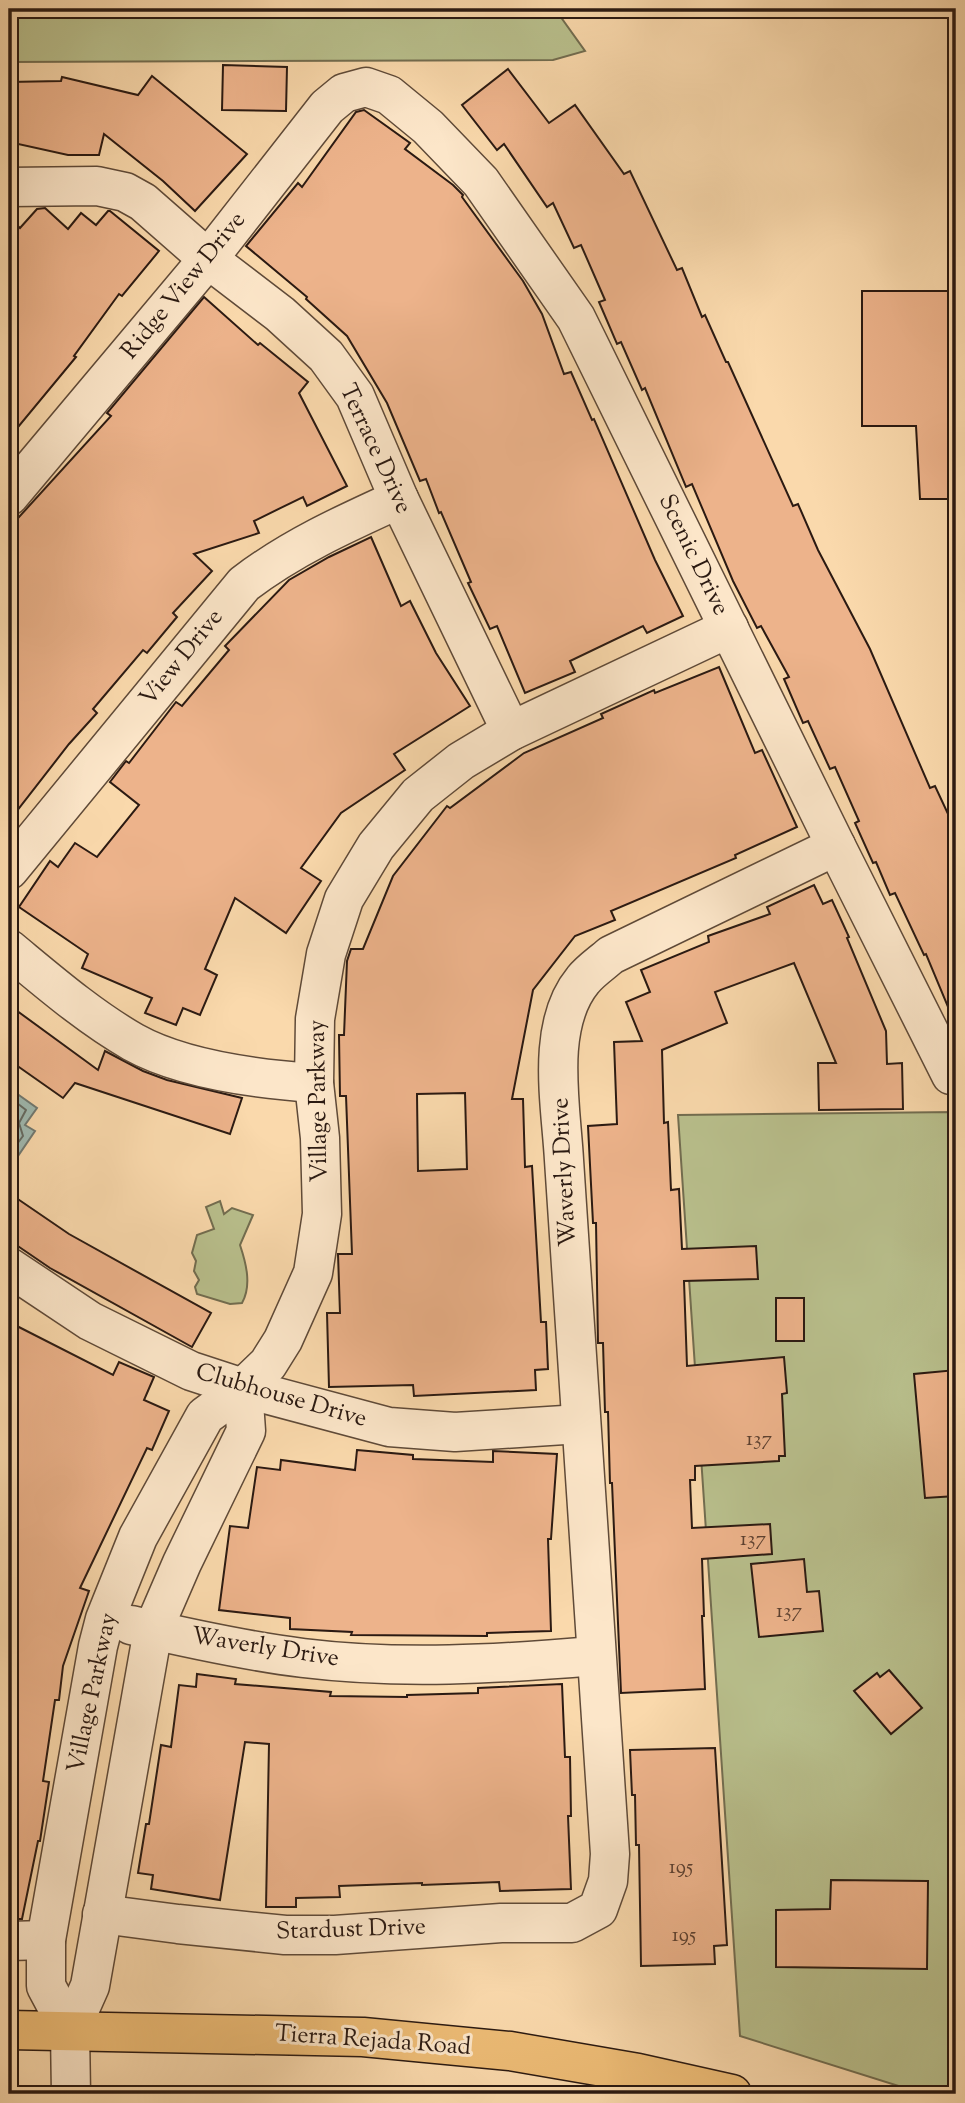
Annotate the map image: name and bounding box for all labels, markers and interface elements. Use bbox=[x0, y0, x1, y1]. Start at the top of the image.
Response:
street label: Ridge View Drive bbox=[114, 205, 254, 367]
street label: Terrace Drive bbox=[330, 379, 420, 519]
street label: Scenic Drive bbox=[649, 489, 737, 621]
street label: View Drive bbox=[132, 602, 232, 714]
street label: Village Parkway bbox=[301, 1019, 337, 1183]
street label: Waverly Drive bbox=[544, 1097, 586, 1247]
street label: Clubhouse Drive bbox=[191, 1355, 371, 1437]
house number: 137 bbox=[746, 1425, 773, 1455]
house number: 137 bbox=[740, 1525, 767, 1555]
house number: 137 bbox=[776, 1597, 803, 1627]
street label: Village Parkway bbox=[59, 1610, 127, 1776]
street label: Waverly Drive bbox=[189, 1620, 341, 1676]
house number: 195 bbox=[669, 1853, 693, 1883]
street label: Stardust Drive bbox=[276, 1910, 426, 1950]
house number: 195 bbox=[672, 1921, 696, 1951]
street label: Tierra Rejada Road bbox=[274, 2017, 473, 2065]

